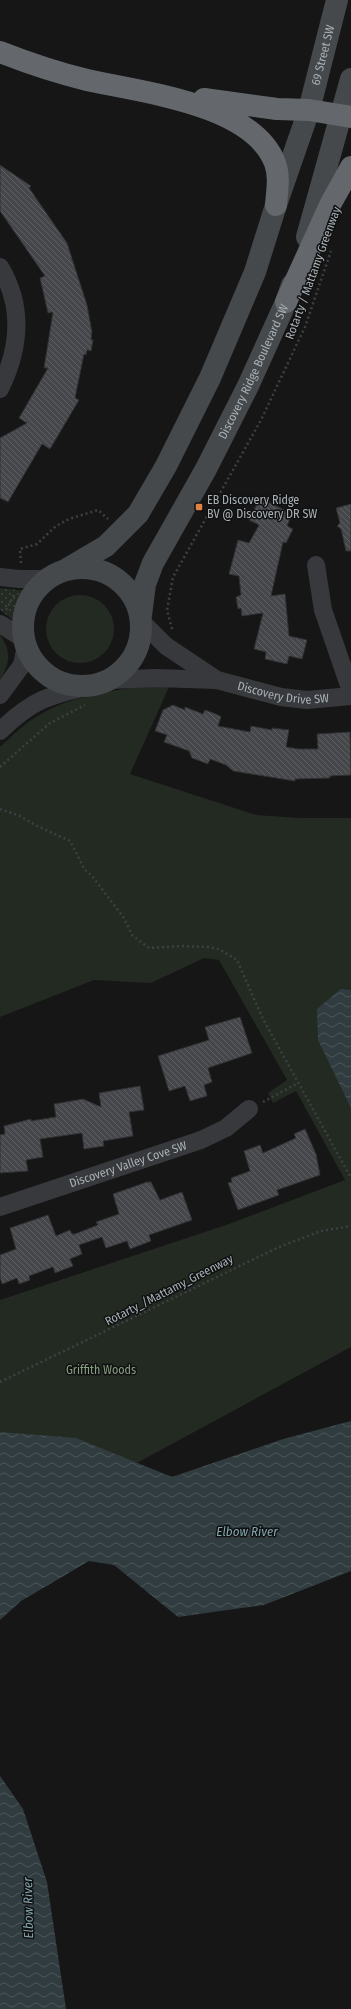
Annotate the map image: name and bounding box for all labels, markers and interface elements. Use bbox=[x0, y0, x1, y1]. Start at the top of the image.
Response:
street label: 69 Street SW bbox=[309, 24, 337, 87]
street label: Rotarty / Mattamy Greenway bbox=[282, 204, 344, 341]
street label: Discovery Ridge Boulevard SW bbox=[215, 302, 291, 441]
place label: EB Discovery Ridge BV @ Discovery DR SW bbox=[207, 493, 317, 521]
marker: EB Discovery Ridge BV @ Discovery DR SW bbox=[194, 502, 204, 512]
street label: Discovery Drive SW bbox=[236, 679, 330, 707]
street label: Discovery Valley Cove SW bbox=[68, 1138, 189, 1190]
street label: Rotarty_/Mattamy_Greenway bbox=[103, 1251, 236, 1328]
park label: Griffith Woods bbox=[66, 1363, 136, 1377]
water label: Elbow River bbox=[216, 1524, 278, 1539]
water label: Elbow River bbox=[20, 1877, 36, 1939]

